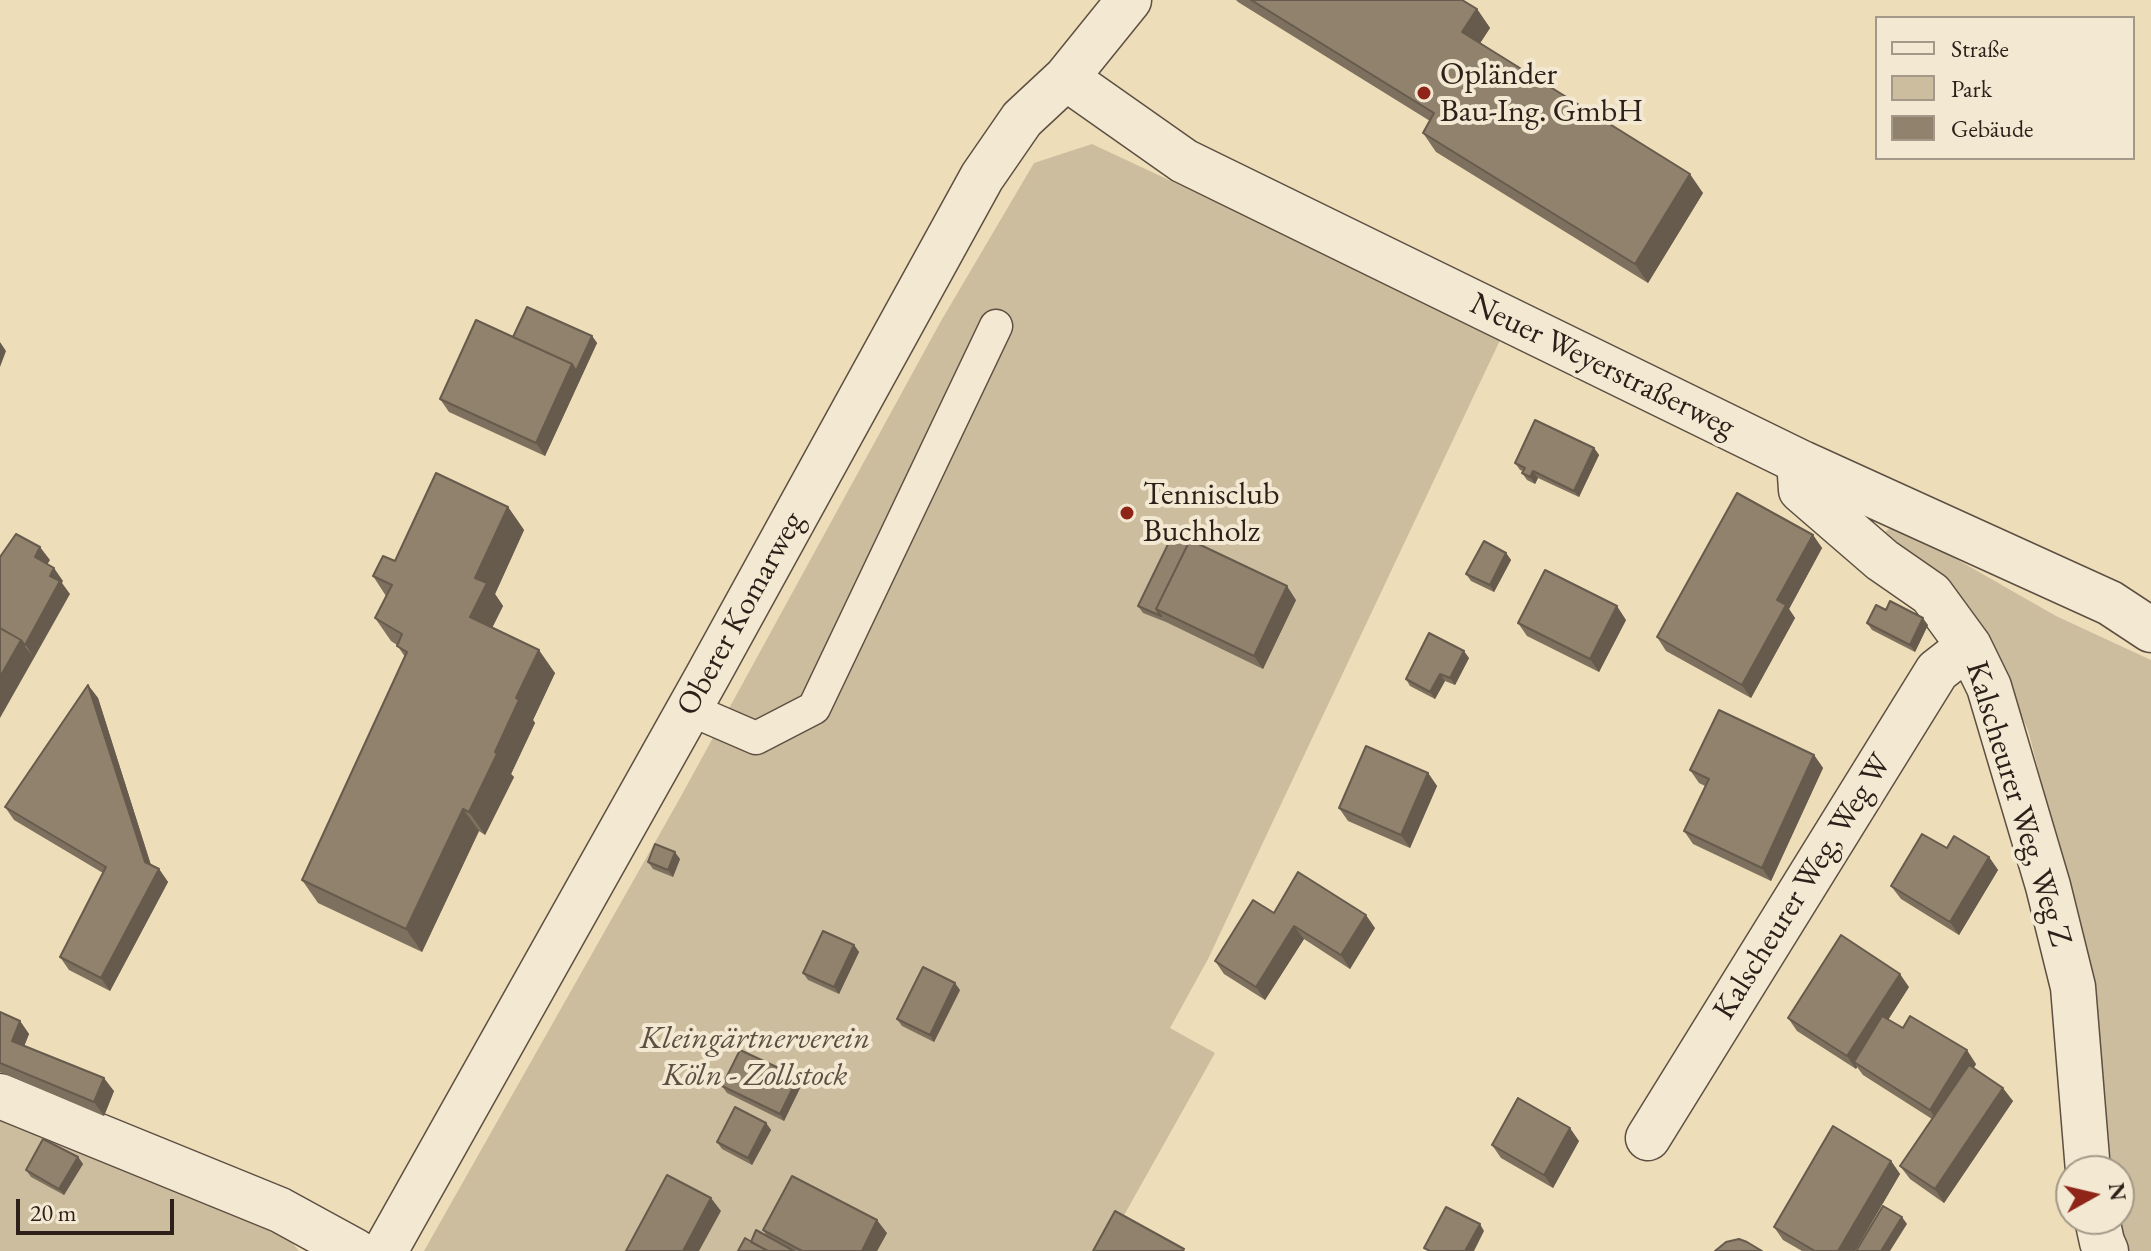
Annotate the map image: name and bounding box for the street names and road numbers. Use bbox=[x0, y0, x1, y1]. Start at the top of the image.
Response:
street label: Neuer Weyerstraßerweg bbox=[1463, 285, 1741, 447]
street label: Oberer Komarweg bbox=[669, 505, 813, 723]
street label: Kalscheurer Weg, Weg Z bbox=[1956, 657, 2080, 951]
street label: Kalscheurer Weg, Weg W bbox=[1706, 747, 1900, 1027]

